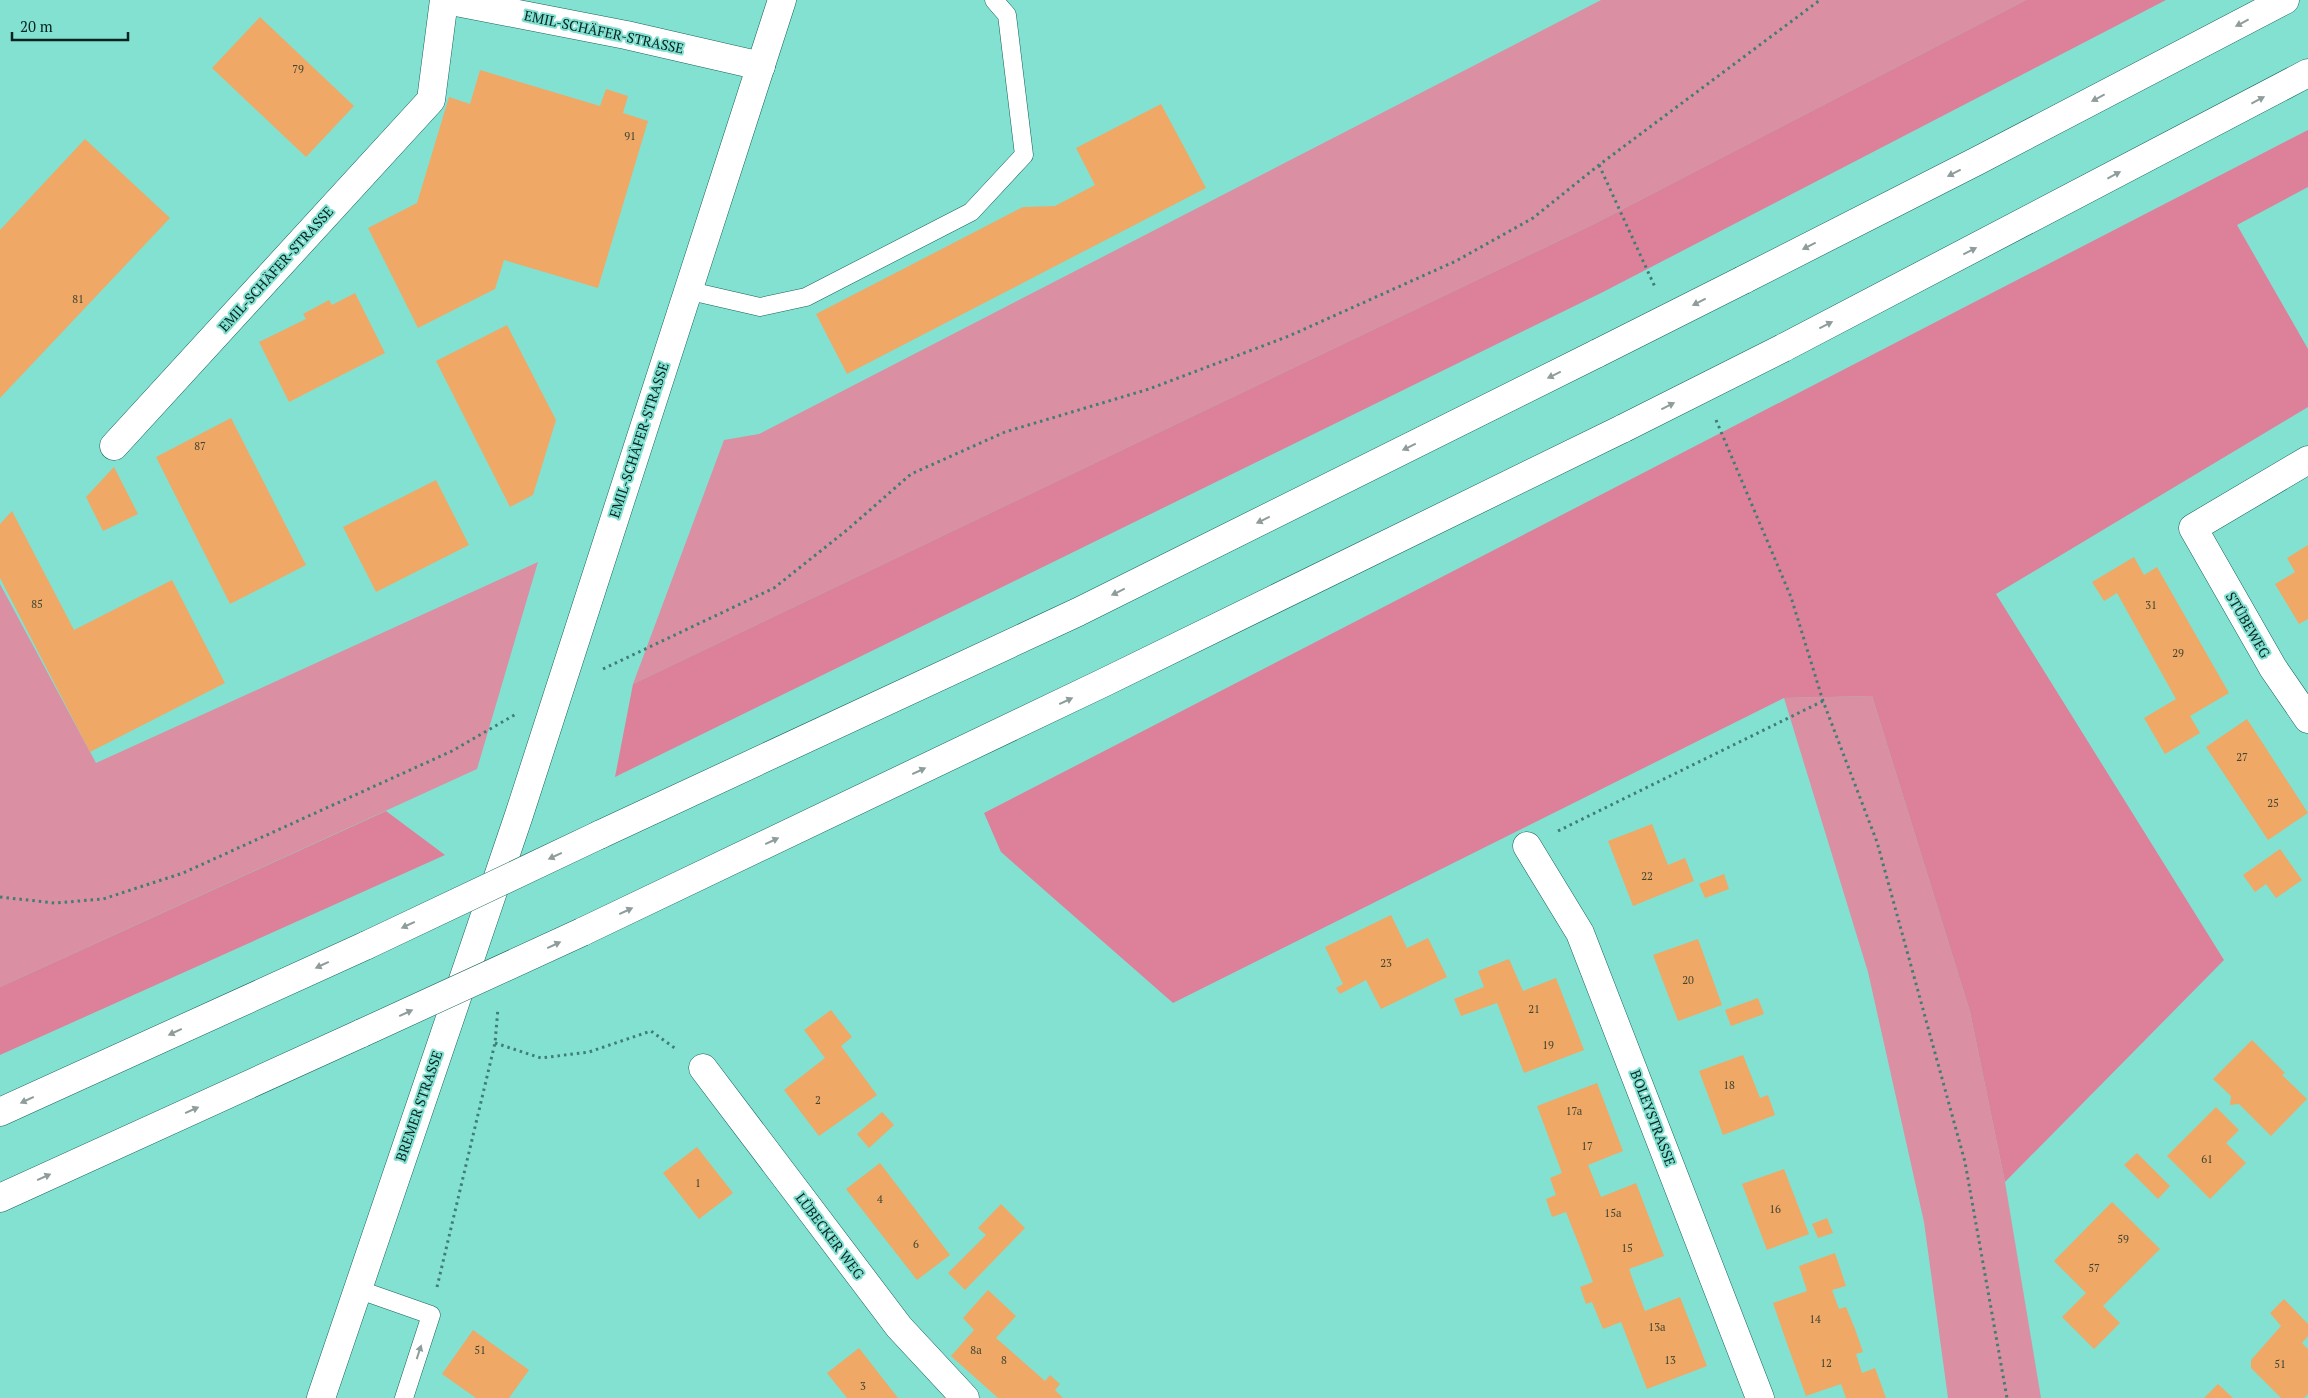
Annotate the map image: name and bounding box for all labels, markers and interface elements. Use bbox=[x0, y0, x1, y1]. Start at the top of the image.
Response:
street label: EMIL-SCHÄFER-STRASSE bbox=[523, 5, 686, 58]
scale bar bbox=[12, 10, 129, 42]
text: 20 m bbox=[20, 16, 53, 36]
one-way arrow bbox=[2235, 19, 2249, 27]
house number: 79 bbox=[292, 62, 304, 76]
one-way arrow bbox=[2091, 94, 2105, 102]
one-way arrow bbox=[2251, 96, 2266, 104]
house number: 91 bbox=[624, 129, 636, 143]
one-way arrow bbox=[1947, 169, 1961, 177]
one-way arrow bbox=[2107, 171, 2122, 179]
street label: EMIL-SCHÄFER-STRASSE bbox=[214, 202, 337, 336]
one-way arrow bbox=[1802, 242, 1816, 250]
one-way arrow bbox=[1963, 247, 1978, 255]
house number: 81 bbox=[72, 292, 84, 306]
one-way arrow bbox=[1692, 298, 1707, 306]
one-way arrow bbox=[1819, 321, 1833, 329]
street label: EMIL-SCHÄFER-STRASSE bbox=[604, 359, 673, 520]
one-way arrow bbox=[1547, 371, 1561, 379]
one-way arrow bbox=[1661, 402, 1675, 410]
house number: 87 bbox=[194, 439, 206, 453]
one-way arrow bbox=[1402, 444, 1416, 452]
one-way arrow bbox=[1256, 516, 1270, 524]
one-way arrow bbox=[1111, 588, 1125, 596]
street label: STÜBEWEG bbox=[2222, 588, 2275, 662]
house number: 85 bbox=[31, 597, 43, 611]
house number: 31 bbox=[2145, 598, 2157, 612]
house number: 29 bbox=[2172, 646, 2184, 660]
one-way arrow bbox=[1059, 697, 1073, 705]
house number: 27 bbox=[2236, 750, 2248, 764]
one-way arrow bbox=[912, 767, 926, 775]
house number: 25 bbox=[2267, 796, 2279, 810]
one-way arrow bbox=[765, 837, 779, 845]
one-way arrow bbox=[547, 851, 562, 860]
house number: 22 bbox=[1641, 869, 1653, 883]
one-way arrow bbox=[619, 907, 633, 915]
one-way arrow bbox=[401, 921, 415, 929]
one-way arrow bbox=[547, 940, 561, 948]
house number: 23 bbox=[1380, 956, 1392, 970]
one-way arrow bbox=[315, 961, 329, 969]
house number: 20 bbox=[1682, 973, 1694, 987]
house number: 21 bbox=[1528, 1002, 1540, 1016]
one-way arrow bbox=[399, 1009, 413, 1017]
one-way arrow bbox=[167, 1028, 182, 1037]
house number: 19 bbox=[1542, 1038, 1554, 1052]
street label: BREMER STRASSE bbox=[391, 1048, 446, 1164]
street label: BOLEYSTRASSE bbox=[1626, 1067, 1681, 1169]
house number: 18 bbox=[1723, 1078, 1735, 1092]
house number: 2 bbox=[815, 1093, 821, 1107]
one-way arrow bbox=[20, 1096, 34, 1104]
house number: 17a bbox=[1566, 1104, 1583, 1118]
one-way arrow bbox=[185, 1106, 199, 1114]
house number: 17 bbox=[1581, 1139, 1593, 1153]
house number: 61 bbox=[2201, 1152, 2213, 1166]
one-way arrow bbox=[37, 1173, 51, 1181]
house number: 1 bbox=[695, 1176, 701, 1190]
street label: LÜBECKER WEG bbox=[792, 1189, 869, 1283]
house number: 4 bbox=[877, 1192, 883, 1206]
house number: 16 bbox=[1769, 1202, 1781, 1216]
house number: 15a bbox=[1604, 1206, 1622, 1220]
house number: 59 bbox=[2117, 1232, 2129, 1246]
house number: 6 bbox=[913, 1237, 919, 1251]
house number: 15 bbox=[1621, 1241, 1633, 1255]
house number: 57 bbox=[2088, 1261, 2100, 1275]
house number: 14 bbox=[1809, 1312, 1821, 1326]
house number: 13a bbox=[1648, 1320, 1666, 1334]
house number: 51 bbox=[474, 1343, 486, 1357]
house number: 8a bbox=[970, 1343, 982, 1357]
one-way arrow bbox=[416, 1344, 423, 1359]
house number: 8 bbox=[1001, 1353, 1007, 1367]
house number: 13 bbox=[1664, 1353, 1676, 1367]
house number: 12 bbox=[1820, 1356, 1832, 1370]
house number: 51 bbox=[2274, 1357, 2286, 1371]
house number: 3 bbox=[860, 1379, 866, 1393]

